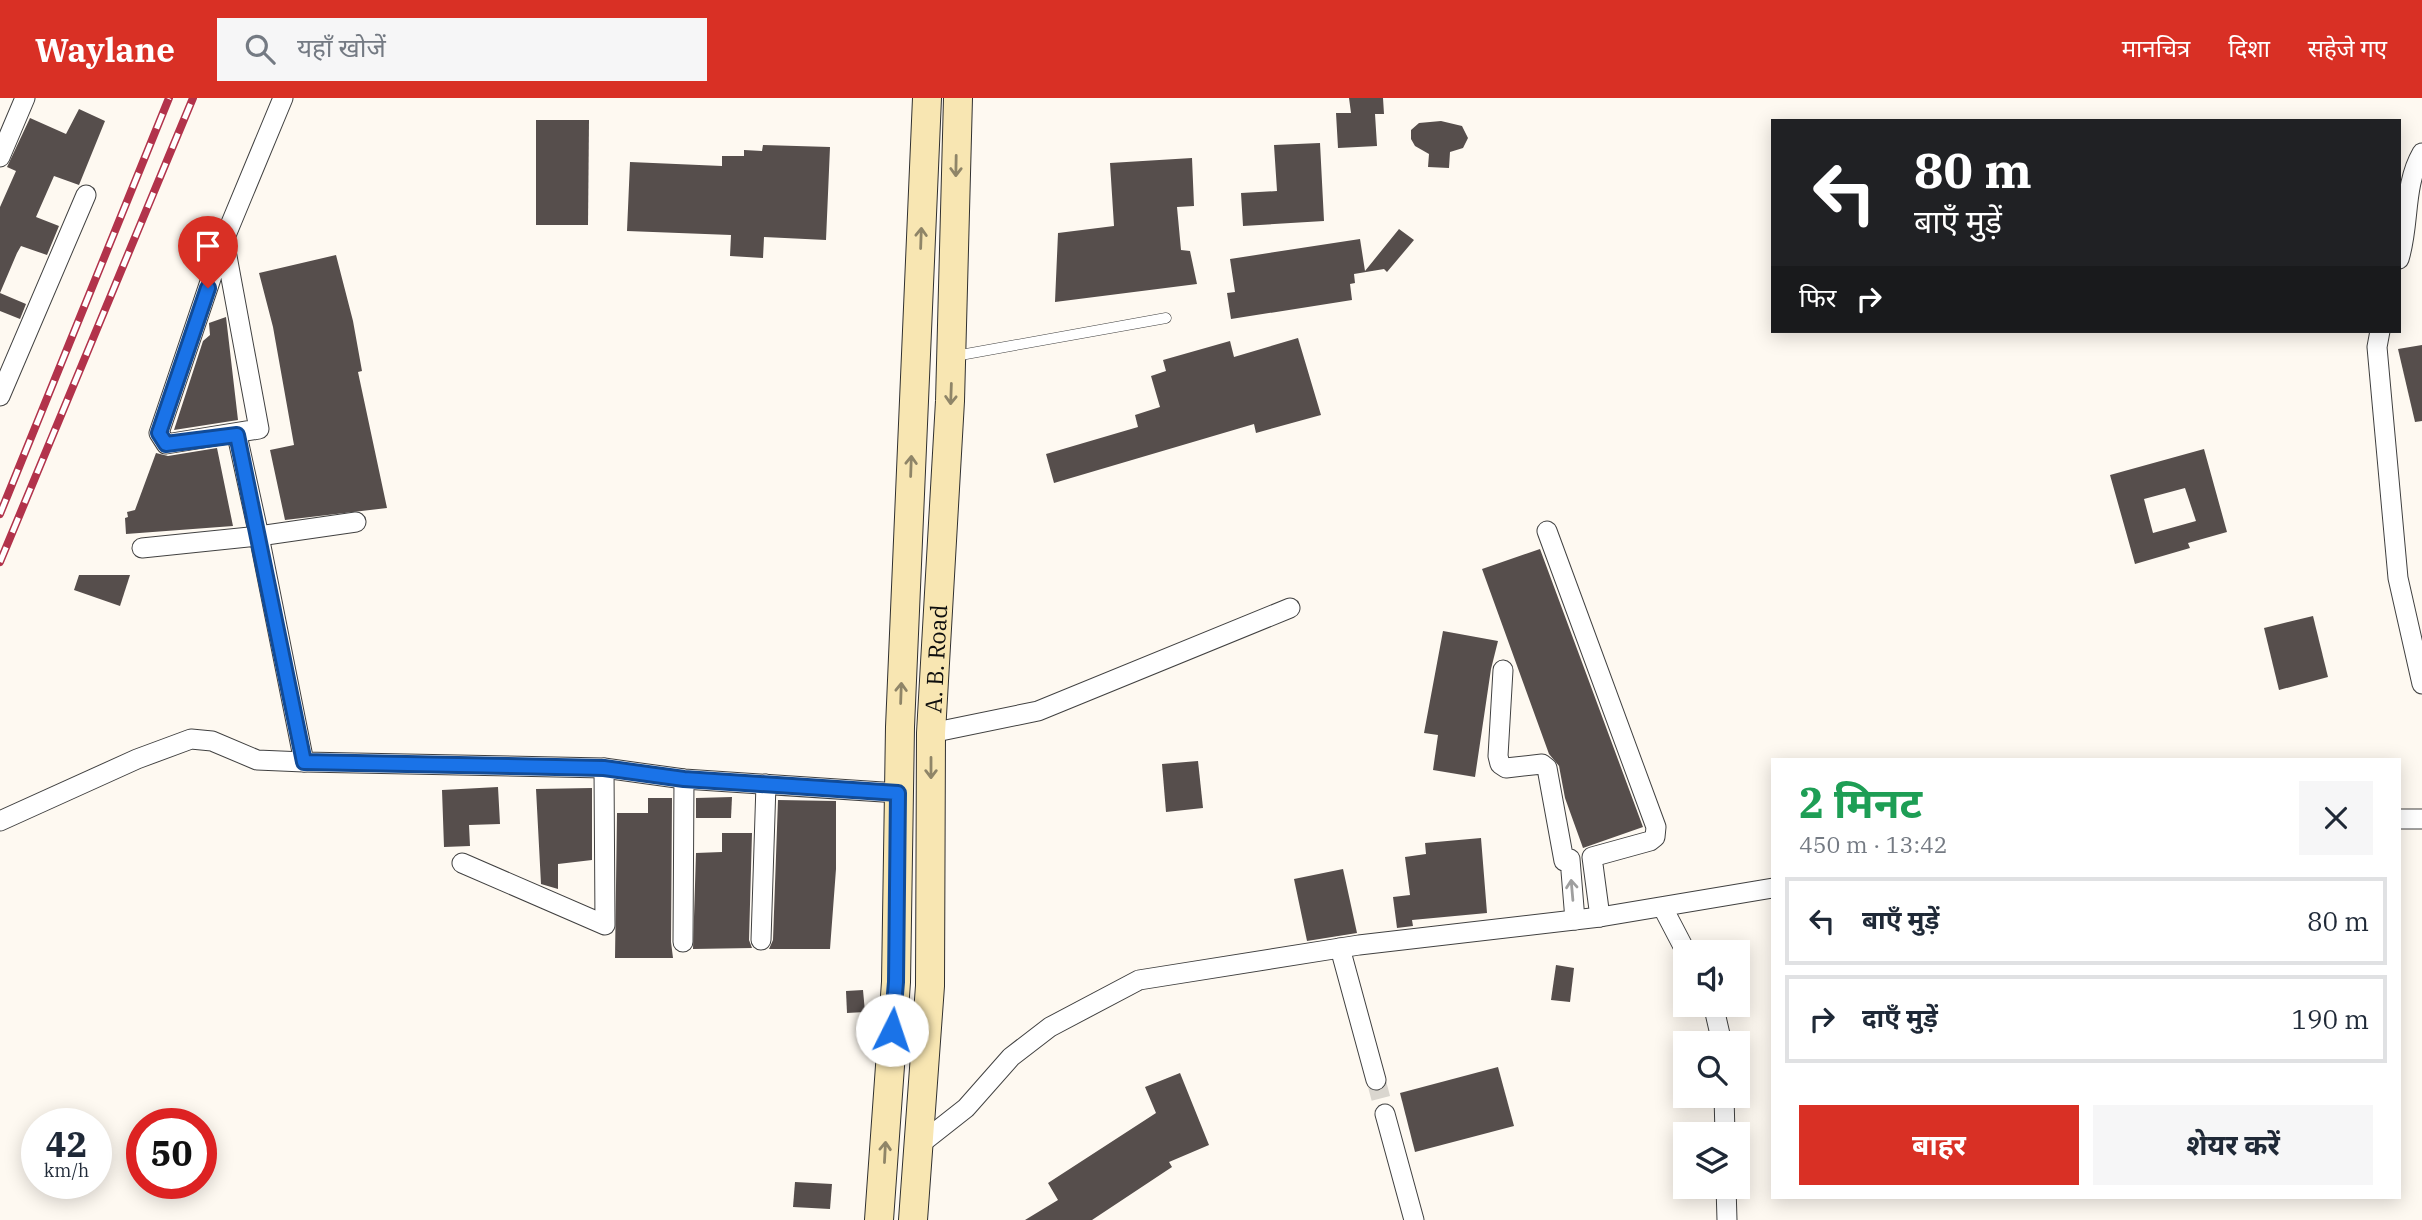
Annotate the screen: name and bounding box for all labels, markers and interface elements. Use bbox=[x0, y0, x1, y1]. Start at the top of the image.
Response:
search box bbox=[217, 18, 707, 81]
text: Waylane bbox=[35, 28, 175, 71]
icon: search bbox=[241, 30, 279, 68]
text: यहाँ खोजें bbox=[297, 30, 386, 64]
text: मानचित्र bbox=[2122, 32, 2190, 64]
text: दिशा bbox=[2228, 32, 2270, 64]
text: सहेजे गए bbox=[2308, 32, 2387, 64]
text: 80 m bbox=[1914, 138, 2032, 201]
icon: left bbox=[1799, 147, 1890, 238]
one-way arrow bbox=[950, 154, 963, 177]
text: बाएँ मुड़ें bbox=[1914, 200, 2002, 242]
pin bbox=[178, 216, 238, 288]
icon: arrive bbox=[189, 227, 227, 265]
one-way arrow bbox=[914, 227, 927, 250]
text: फिर bbox=[1799, 280, 1836, 314]
icon: right bbox=[1850, 280, 1888, 318]
one-way arrow bbox=[944, 382, 957, 405]
one-way arrow bbox=[904, 454, 917, 477]
street label: A. B. Road bbox=[917, 604, 953, 714]
one-way arrow bbox=[895, 682, 908, 705]
one-way arrow bbox=[924, 756, 938, 779]
text: 2 मिनट bbox=[1799, 775, 1922, 830]
button: close bbox=[2299, 781, 2373, 855]
text: 450 m · 13:42 bbox=[1799, 829, 1948, 859]
one-way arrow bbox=[1565, 879, 1578, 902]
icon: left bbox=[1803, 902, 1841, 940]
text: बाएँ मुड़ें bbox=[1862, 902, 1939, 936]
text: 80 m bbox=[2307, 904, 2369, 938]
map controls bbox=[1673, 940, 1750, 1199]
button: sound bbox=[1673, 940, 1750, 1017]
position arrow bbox=[855, 993, 929, 1067]
icon: right bbox=[1803, 1000, 1841, 1038]
text: दाएँ मुड़ें bbox=[1862, 1000, 1938, 1034]
text: 190 m bbox=[2291, 1002, 2369, 1036]
button: search bbox=[1673, 1031, 1750, 1108]
button: बाहर bbox=[1799, 1105, 2079, 1185]
button: शेयर करें bbox=[2093, 1105, 2373, 1185]
speed limit sign: 50 bbox=[126, 1108, 217, 1199]
text: 42 bbox=[45, 1121, 88, 1167]
button: layers bbox=[1673, 1122, 1750, 1199]
one-way arrow bbox=[878, 1141, 891, 1164]
text: km/h bbox=[44, 1159, 89, 1182]

